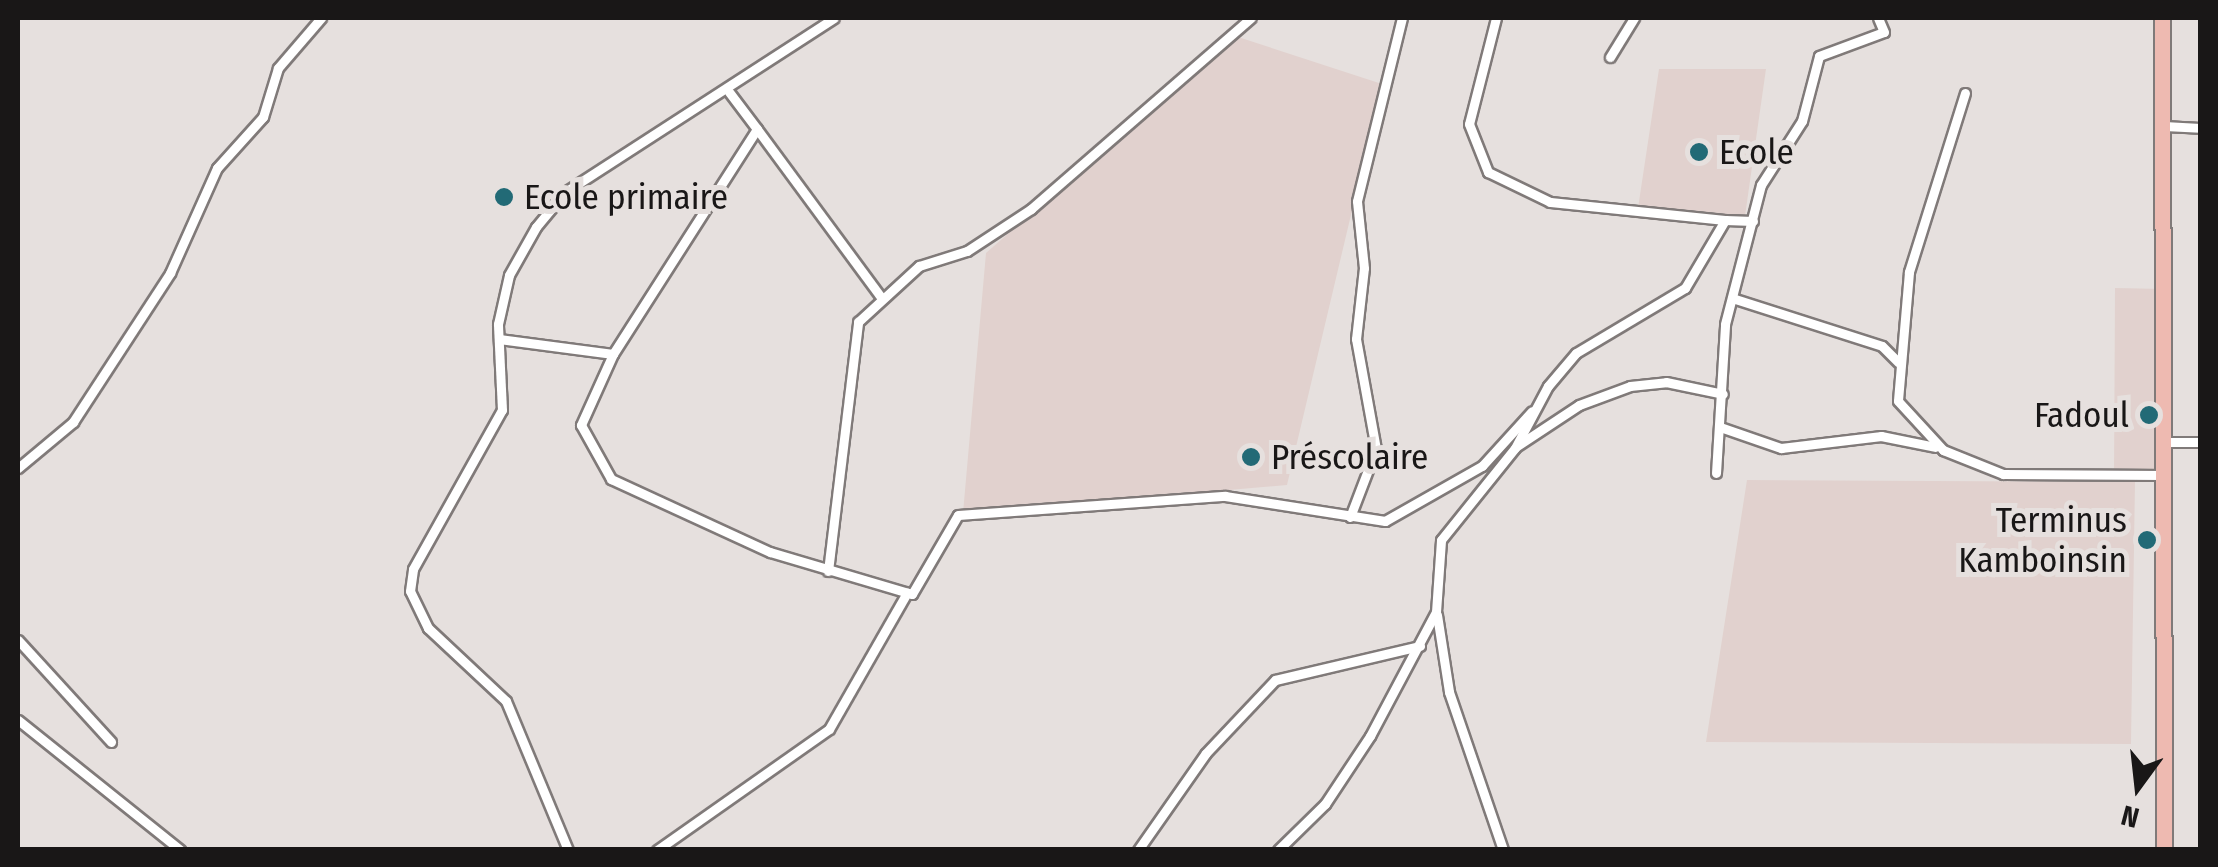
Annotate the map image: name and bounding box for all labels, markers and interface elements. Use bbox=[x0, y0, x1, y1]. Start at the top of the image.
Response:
place label: Ecole bbox=[1719, 131, 1794, 173]
marker: Ecole bbox=[1688, 141, 1710, 163]
place label: Ecole primaire bbox=[524, 176, 728, 218]
marker: Ecole primaire bbox=[493, 186, 515, 208]
place label: Fadoul bbox=[2034, 394, 2129, 436]
marker: Fadoul bbox=[2138, 404, 2160, 426]
place label: Préscolaire bbox=[1271, 436, 1428, 478]
marker: Préscolaire bbox=[1240, 446, 1262, 468]
place label: Terminus Kamboinsin bbox=[1958, 499, 2127, 581]
marker: Terminus Kamboinsin bbox=[2136, 529, 2158, 551]
north arrow bbox=[2088, 737, 2188, 837]
text: N bbox=[2118, 798, 2142, 835]

